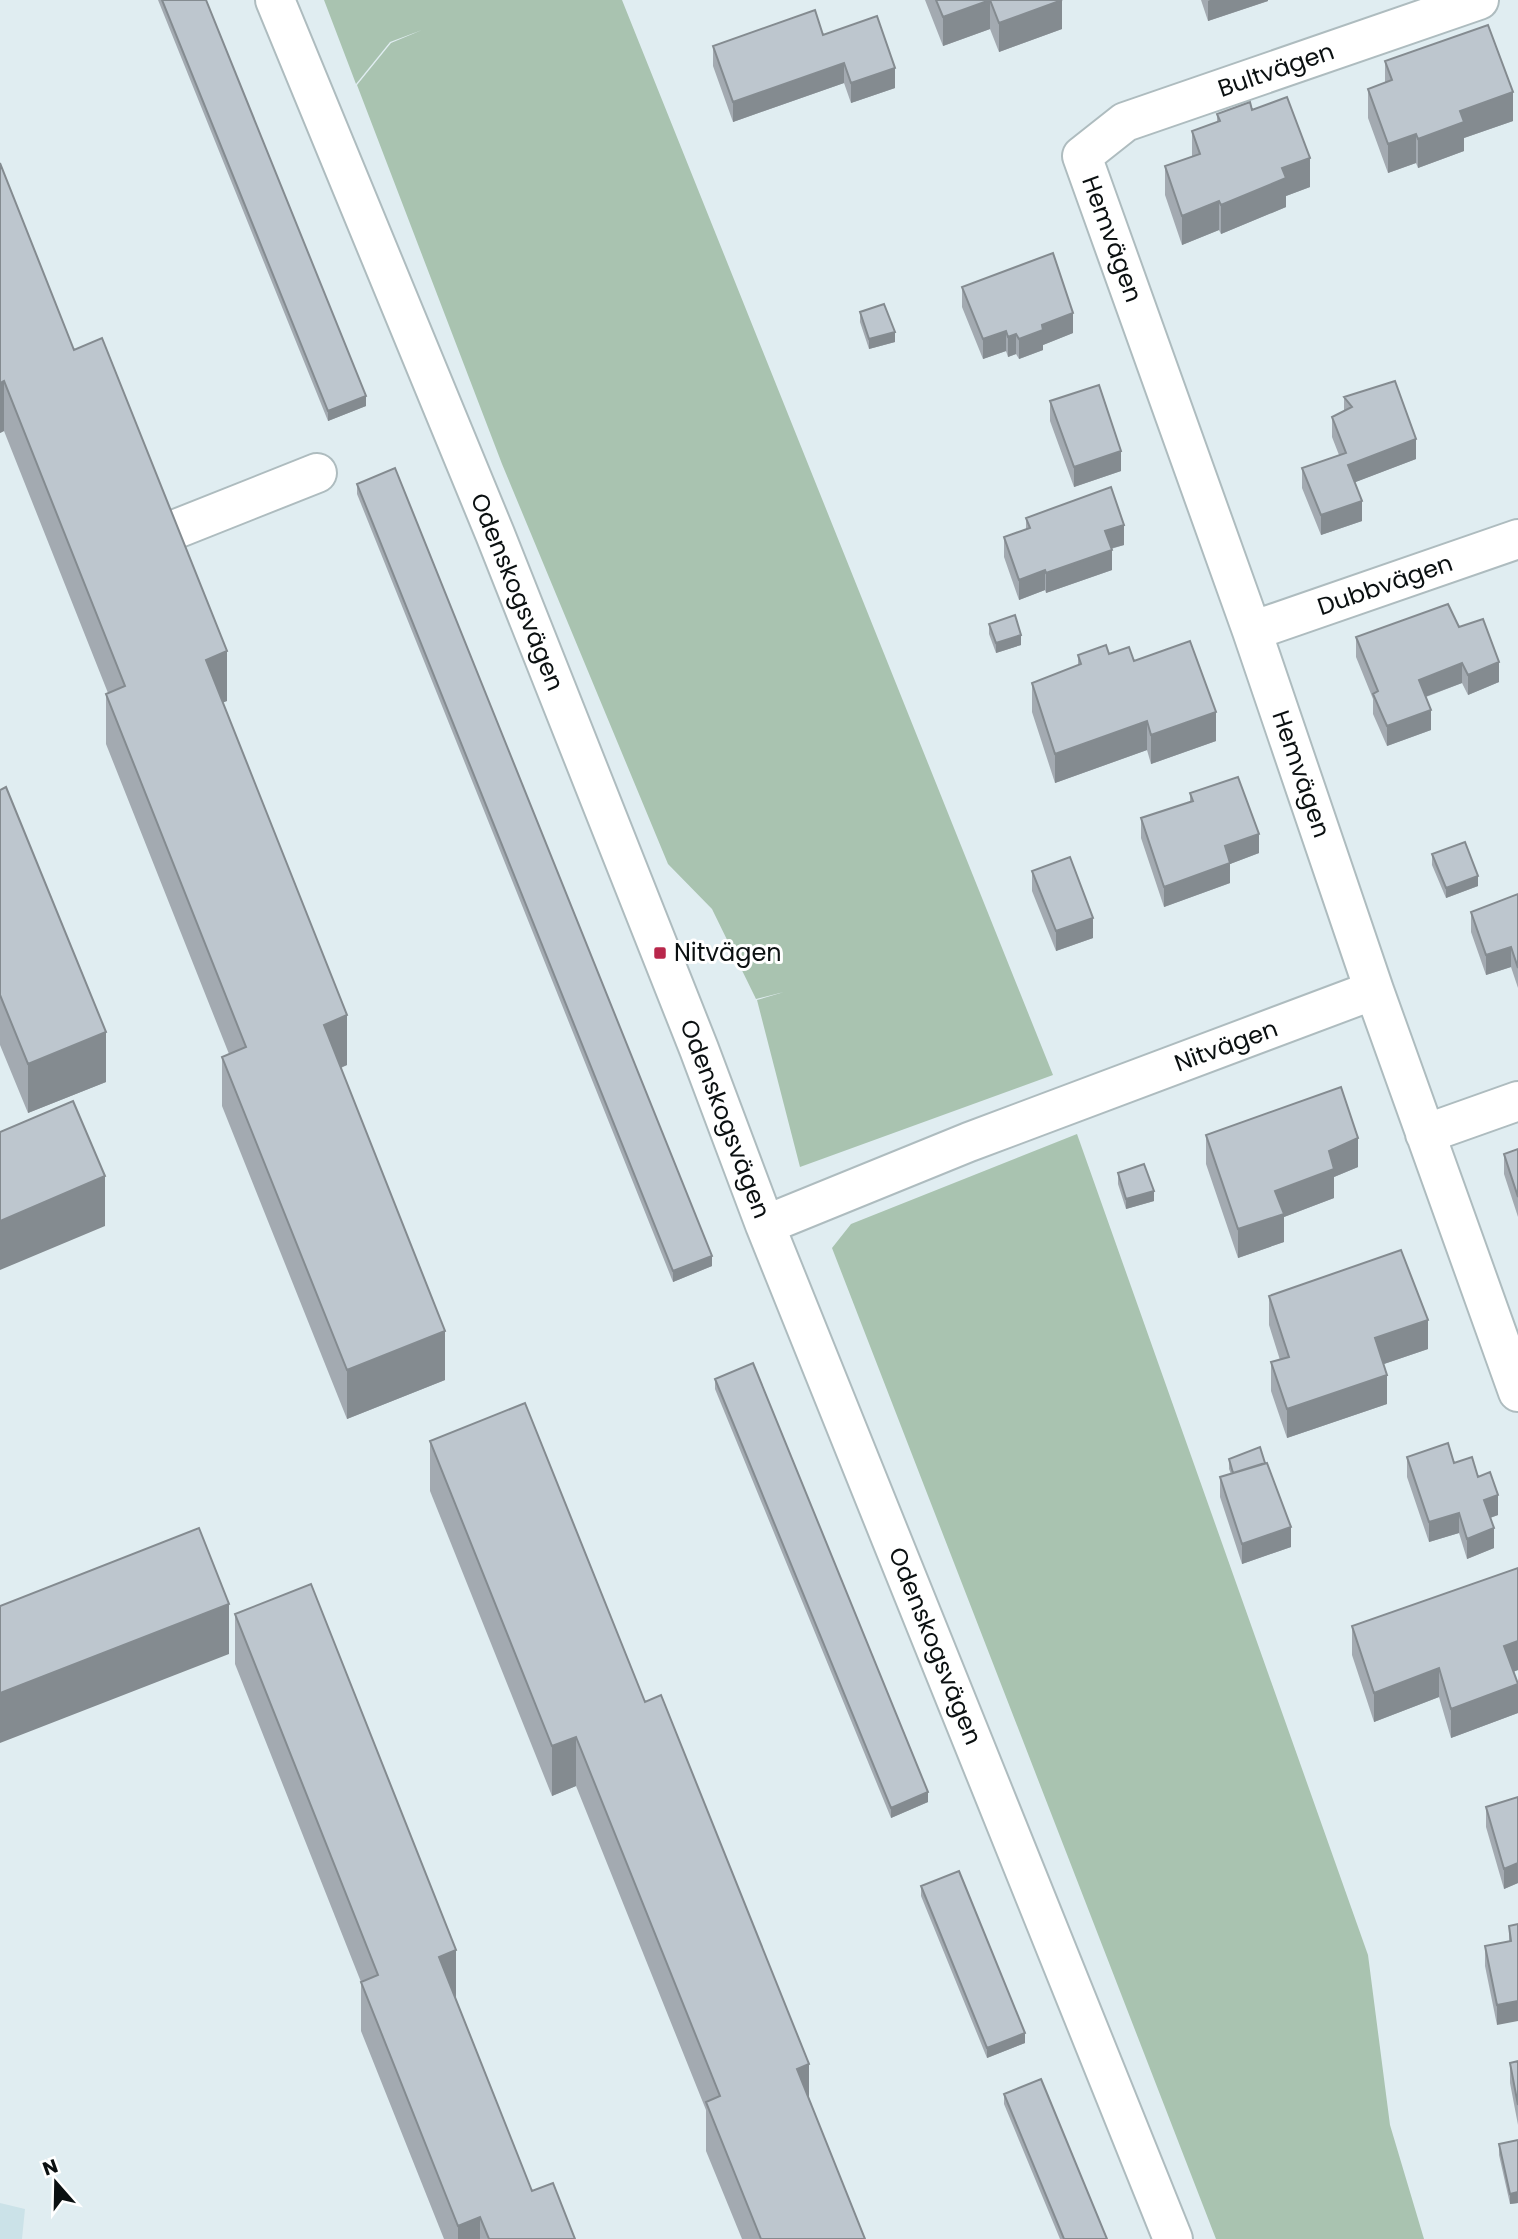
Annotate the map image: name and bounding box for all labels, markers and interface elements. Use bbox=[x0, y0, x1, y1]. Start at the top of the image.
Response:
street label: Bultvägen bbox=[1213, 34, 1338, 105]
street label: Hemvägen bbox=[1074, 171, 1151, 307]
street label: Odenskogsvägen bbox=[463, 488, 572, 696]
street label: Dubbvägen bbox=[1313, 546, 1457, 623]
street label: Hemvägen bbox=[1264, 706, 1339, 842]
place label: Nitvägen bbox=[674, 936, 782, 969]
marker: Nitvägen bbox=[652, 945, 668, 961]
street label: Nitvägen bbox=[1170, 1012, 1282, 1079]
street label: Odenskogsvägen bbox=[672, 1015, 779, 1223]
street label: Odenskogsvägen bbox=[881, 1542, 990, 1750]
north arrow bbox=[21, 2148, 91, 2218]
text: N bbox=[39, 2152, 62, 2183]

